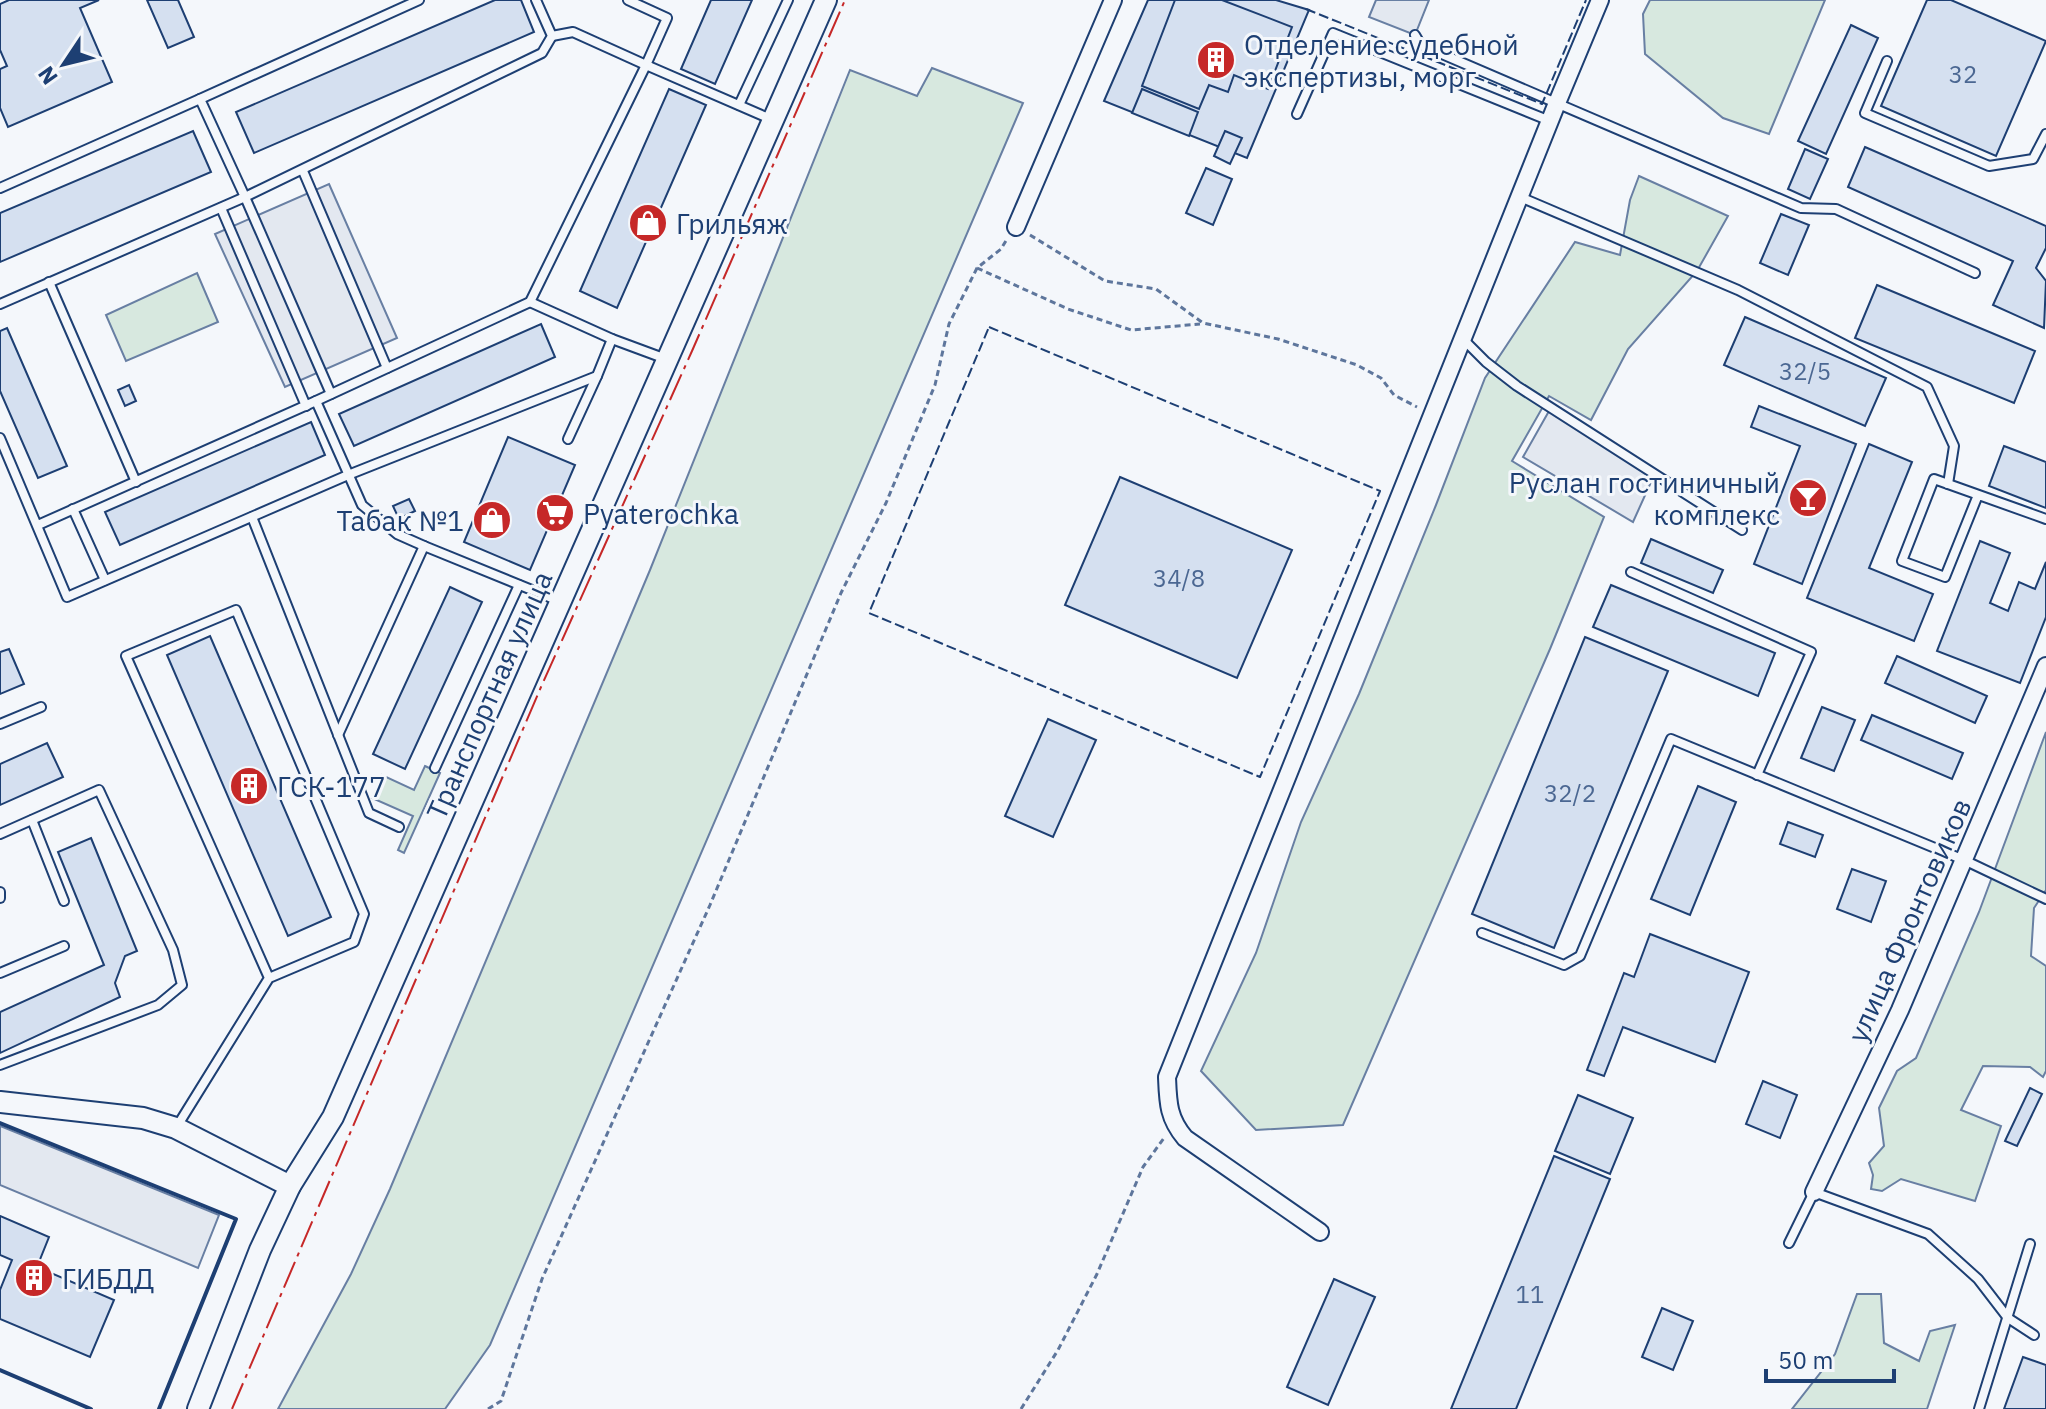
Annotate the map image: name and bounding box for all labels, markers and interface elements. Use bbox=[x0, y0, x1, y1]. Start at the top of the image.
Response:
north arrow bbox=[24, 24, 104, 104]
place label: Отделение судебной экспертизы, морг bbox=[1244, 26, 1519, 95]
building icon: Отделение судебной экспертизы, морг bbox=[1195, 39, 1237, 81]
house number: 32 bbox=[1949, 58, 1977, 90]
text: N bbox=[31, 61, 64, 91]
shop icon: Грильяж bbox=[627, 202, 669, 244]
place label: Грильяж bbox=[676, 205, 788, 242]
house number: 32/5 bbox=[1779, 355, 1831, 387]
place label: Руслан гостиничный комплекс bbox=[1509, 464, 1780, 533]
bar icon: Руслан гостиничный комплекс bbox=[1787, 477, 1829, 519]
supermarket icon: Pyaterochka bbox=[534, 492, 576, 534]
place label: Pyaterochka bbox=[583, 495, 739, 532]
shop icon: Табак №1 bbox=[471, 499, 513, 541]
place label: Табак №1 bbox=[337, 502, 464, 539]
house number: 34/8 bbox=[1153, 562, 1205, 594]
street label: Транспортная улица bbox=[418, 565, 560, 825]
building icon: ГСК-177 bbox=[228, 765, 270, 807]
place label: ГСК-177 bbox=[277, 768, 386, 805]
house number: 32/2 bbox=[1544, 777, 1596, 809]
street label: улица Фронтовиков bbox=[1839, 792, 1979, 1048]
building icon: ГИБДД bbox=[13, 1257, 55, 1299]
place label: ГИБДД bbox=[62, 1260, 154, 1297]
house number: 11 bbox=[1516, 1278, 1544, 1310]
scale bar bbox=[1766, 1333, 1894, 1383]
text: 50 m bbox=[1778, 1344, 1833, 1376]

